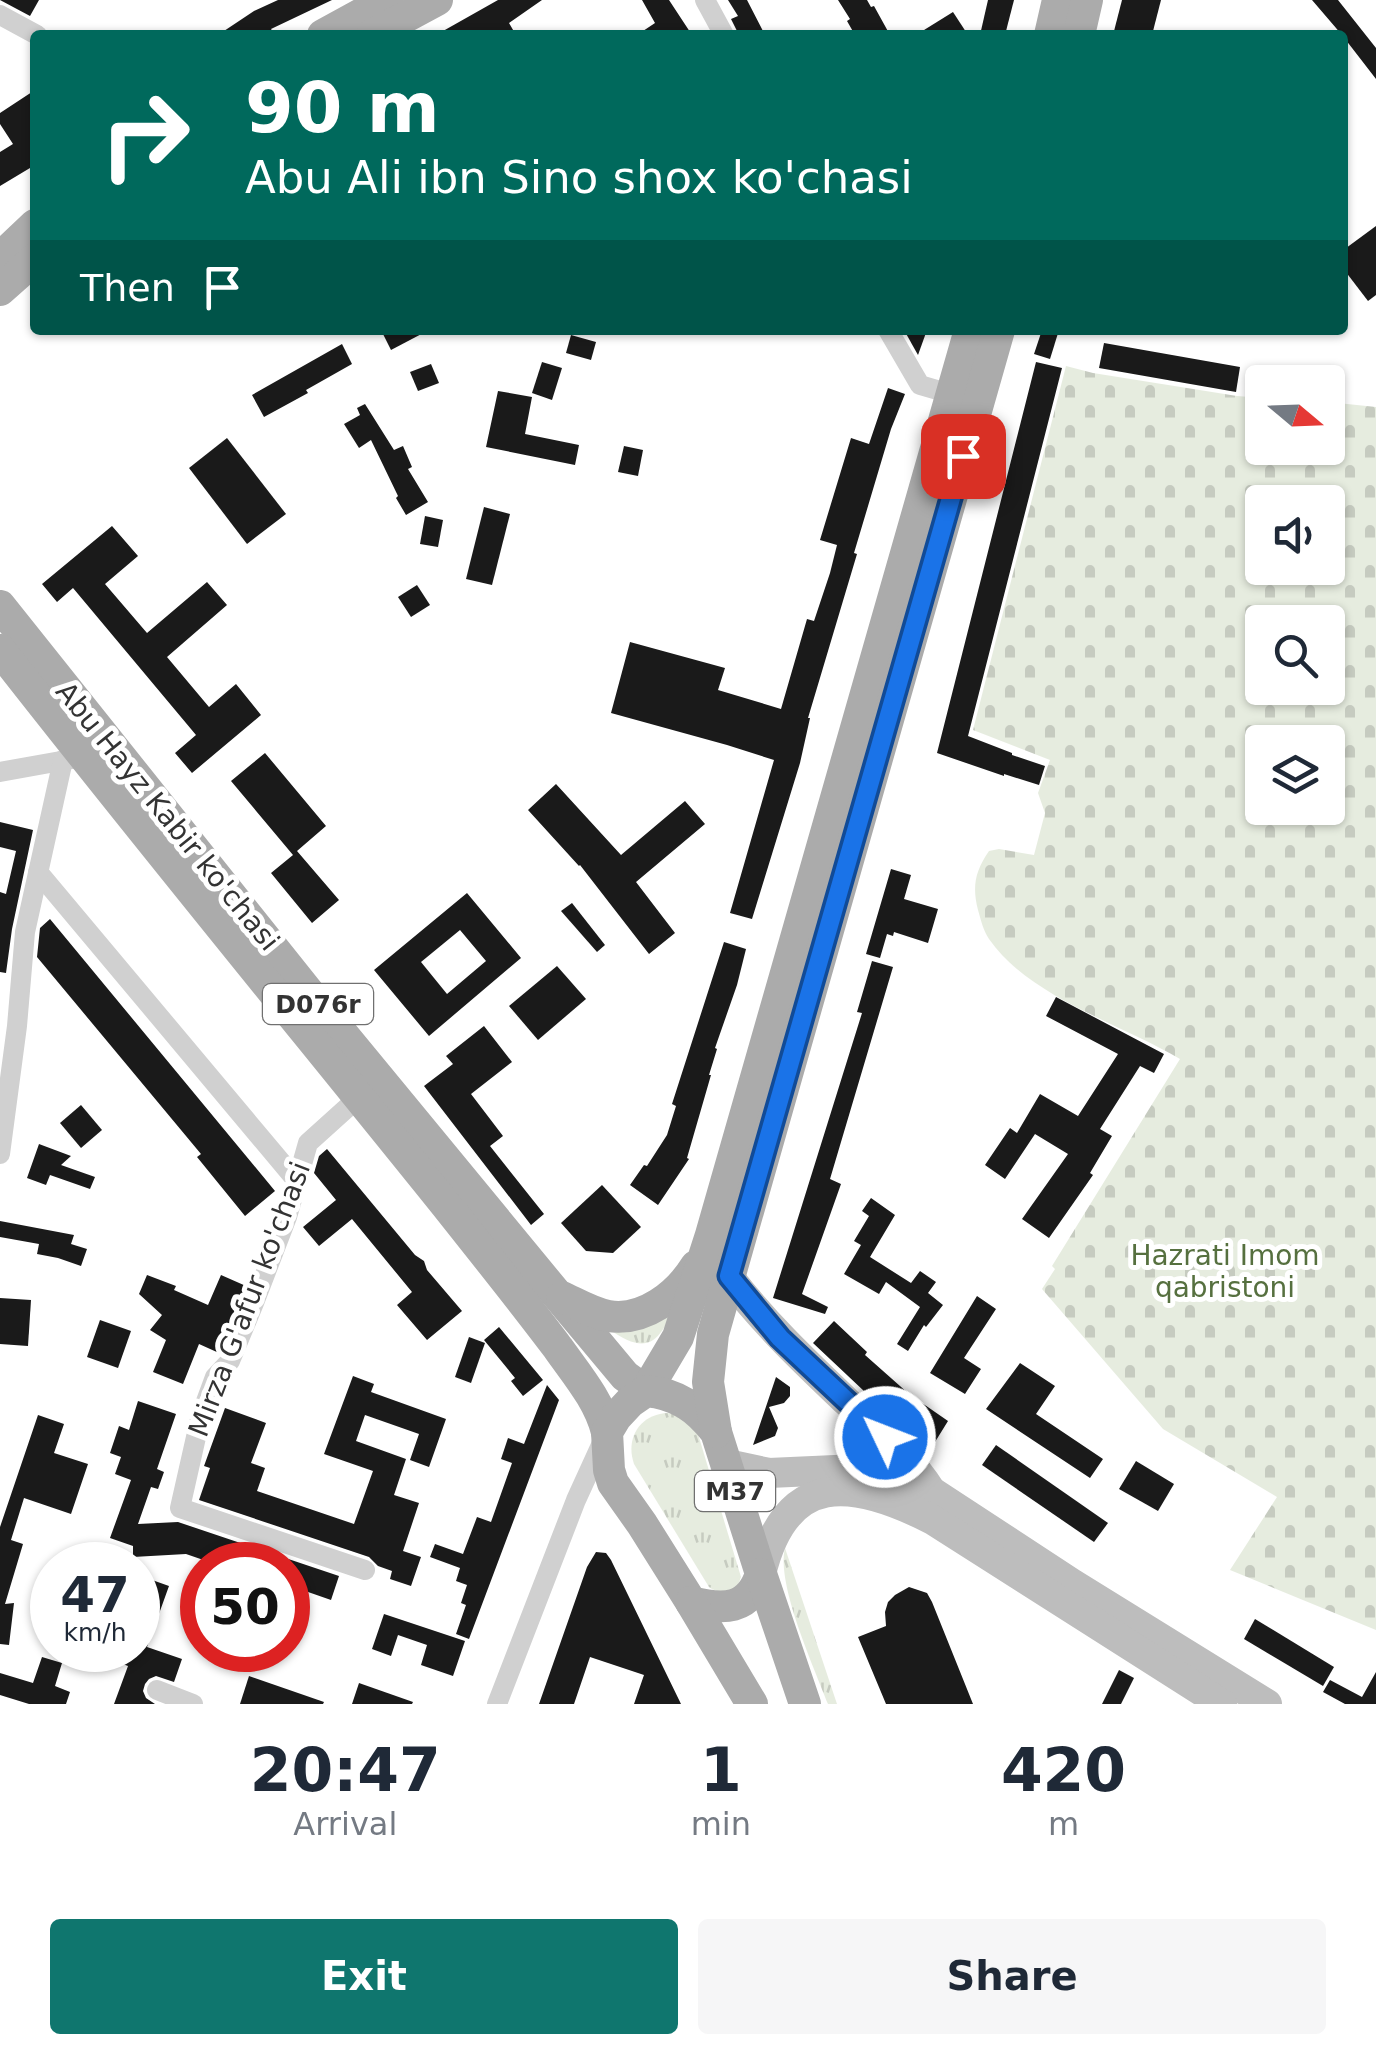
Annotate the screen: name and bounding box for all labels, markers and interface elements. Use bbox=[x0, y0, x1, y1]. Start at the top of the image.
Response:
text: 90 m bbox=[245, 67, 440, 149]
icon: right bbox=[80, 70, 210, 200]
text: Abu Ali ibn Sino shox ko'chasi bbox=[245, 151, 913, 204]
icon: arrive bbox=[195, 260, 250, 315]
text: Then bbox=[80, 266, 175, 310]
north arrow bbox=[1245, 365, 1345, 465]
map controls bbox=[1245, 365, 1345, 825]
pin bbox=[921, 414, 1006, 499]
icon: arrive bbox=[936, 429, 991, 484]
button: sound bbox=[1245, 485, 1345, 585]
button: search bbox=[1245, 605, 1345, 705]
street label: Abu Hayz Kabir ko'chasi bbox=[49, 675, 286, 957]
button: layers bbox=[1245, 725, 1345, 825]
road number: D076r bbox=[263, 984, 373, 1024]
street label: Mirza G'afur ko'chasi bbox=[182, 1157, 317, 1441]
park label: Hazrati Imom qabristoni bbox=[1130, 1239, 1320, 1304]
position arrow bbox=[833, 1385, 937, 1489]
road number: M37 bbox=[695, 1471, 775, 1511]
speed limit sign: 50 bbox=[180, 1542, 310, 1672]
text: 47 bbox=[60, 1566, 130, 1624]
text: km/h bbox=[63, 1618, 127, 1647]
text: 20:47 bbox=[250, 1735, 441, 1805]
text: 1 bbox=[700, 1735, 742, 1805]
text: 420 bbox=[1001, 1735, 1126, 1805]
text: Arrival bbox=[293, 1805, 397, 1843]
text: min bbox=[691, 1805, 751, 1843]
text: m bbox=[1048, 1805, 1079, 1843]
button: Exit bbox=[50, 1919, 678, 2034]
button: Share bbox=[698, 1919, 1326, 2034]

